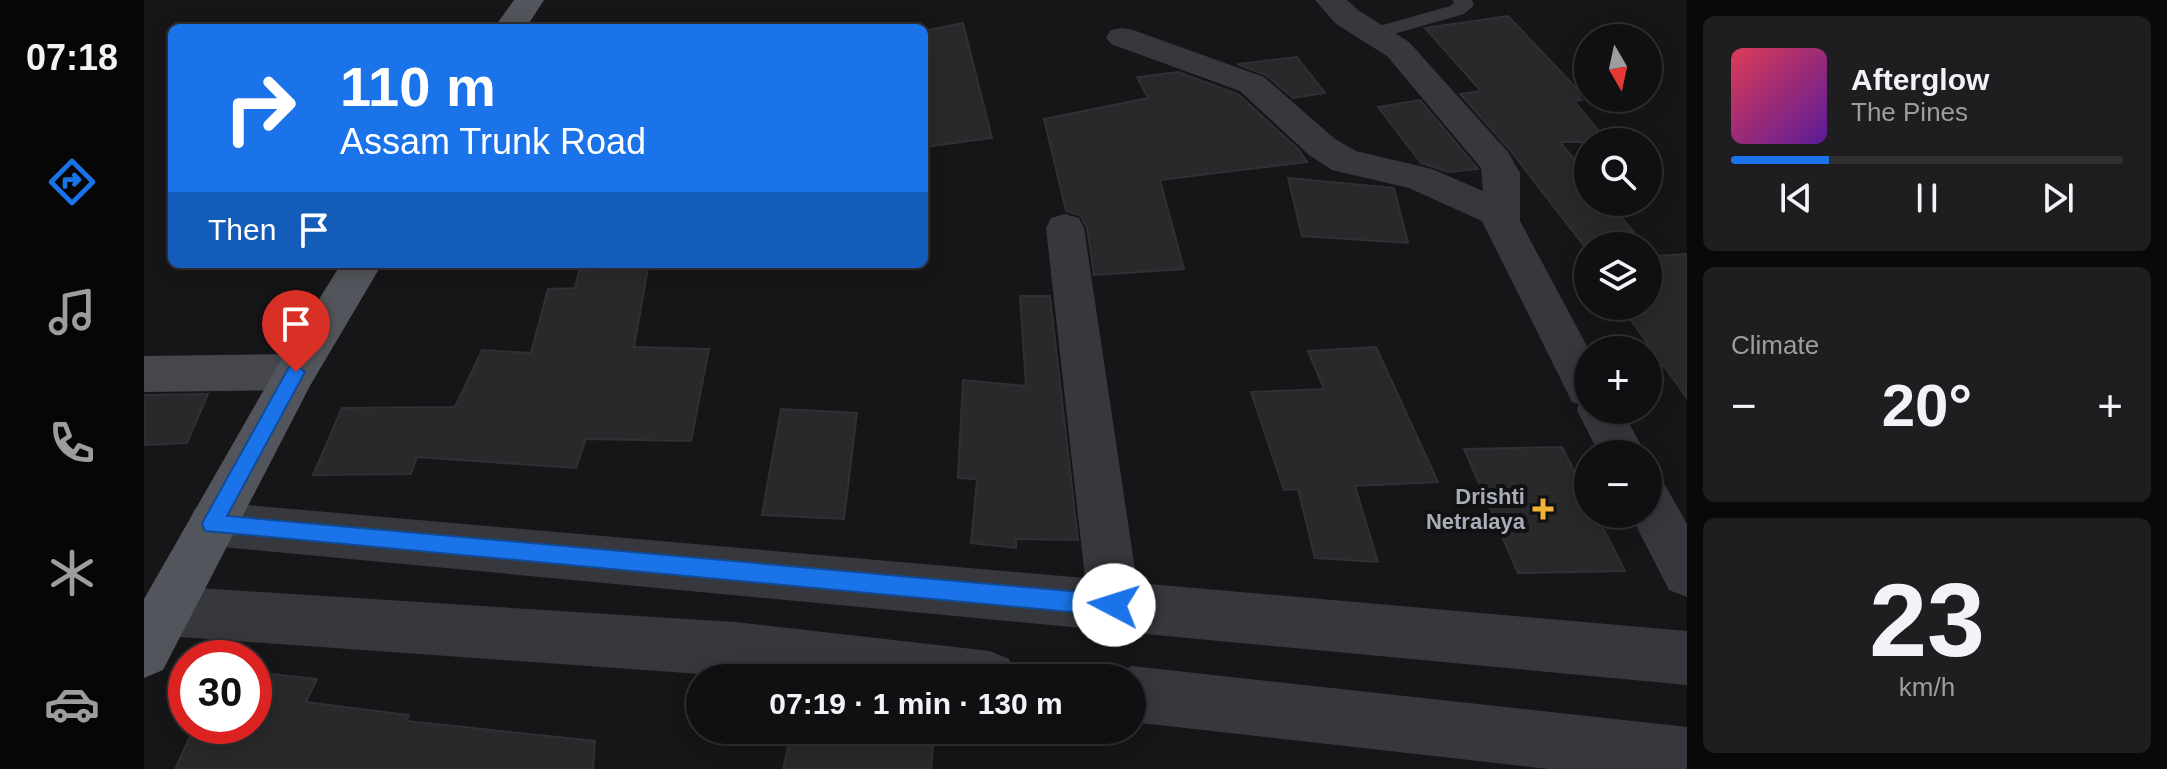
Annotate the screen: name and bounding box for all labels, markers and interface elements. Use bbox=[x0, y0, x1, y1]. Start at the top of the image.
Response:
north arrow bbox=[1574, 24, 1662, 112]
map controls bbox=[1574, 24, 1662, 528]
text: 07:18 bbox=[26, 37, 118, 78]
text: 110 m bbox=[340, 55, 496, 118]
icon: right bbox=[208, 56, 312, 160]
text: Afterglow bbox=[1851, 63, 1989, 96]
text: The Pines bbox=[1851, 97, 1968, 127]
text: Assam Trunk Road bbox=[340, 121, 646, 162]
button: search bbox=[1574, 128, 1662, 216]
icon: directions bbox=[44, 154, 100, 210]
icon: previous bbox=[1774, 176, 1818, 220]
icon: pause bbox=[1905, 176, 1949, 220]
icon: next bbox=[2036, 176, 2080, 220]
icon: arrive bbox=[292, 208, 336, 252]
text: Then bbox=[208, 213, 276, 246]
button: layers bbox=[1574, 232, 1662, 320]
icon: music bbox=[44, 284, 100, 340]
pin bbox=[262, 290, 330, 372]
icon: arrive bbox=[274, 302, 318, 346]
text: Climate bbox=[1731, 330, 1819, 360]
button: + bbox=[1574, 336, 1662, 424]
text: 20° bbox=[1882, 372, 1972, 439]
text: − bbox=[1731, 381, 1757, 430]
text: + bbox=[2097, 381, 2123, 430]
icon: phone bbox=[44, 415, 100, 471]
button: − bbox=[1574, 440, 1662, 528]
place label: Drishti Netralaya bbox=[1426, 484, 1526, 534]
marker: Drishti Netralaya bbox=[1532, 498, 1554, 520]
icon: climate bbox=[44, 545, 100, 601]
text: 23 bbox=[1869, 562, 1985, 678]
position arrow bbox=[1072, 563, 1156, 647]
speed limit sign: 30 bbox=[168, 640, 272, 744]
text: km/h bbox=[1899, 672, 1955, 702]
icon: car bbox=[44, 676, 100, 732]
text: 07:19 · 1 min · 130 m bbox=[769, 687, 1063, 720]

